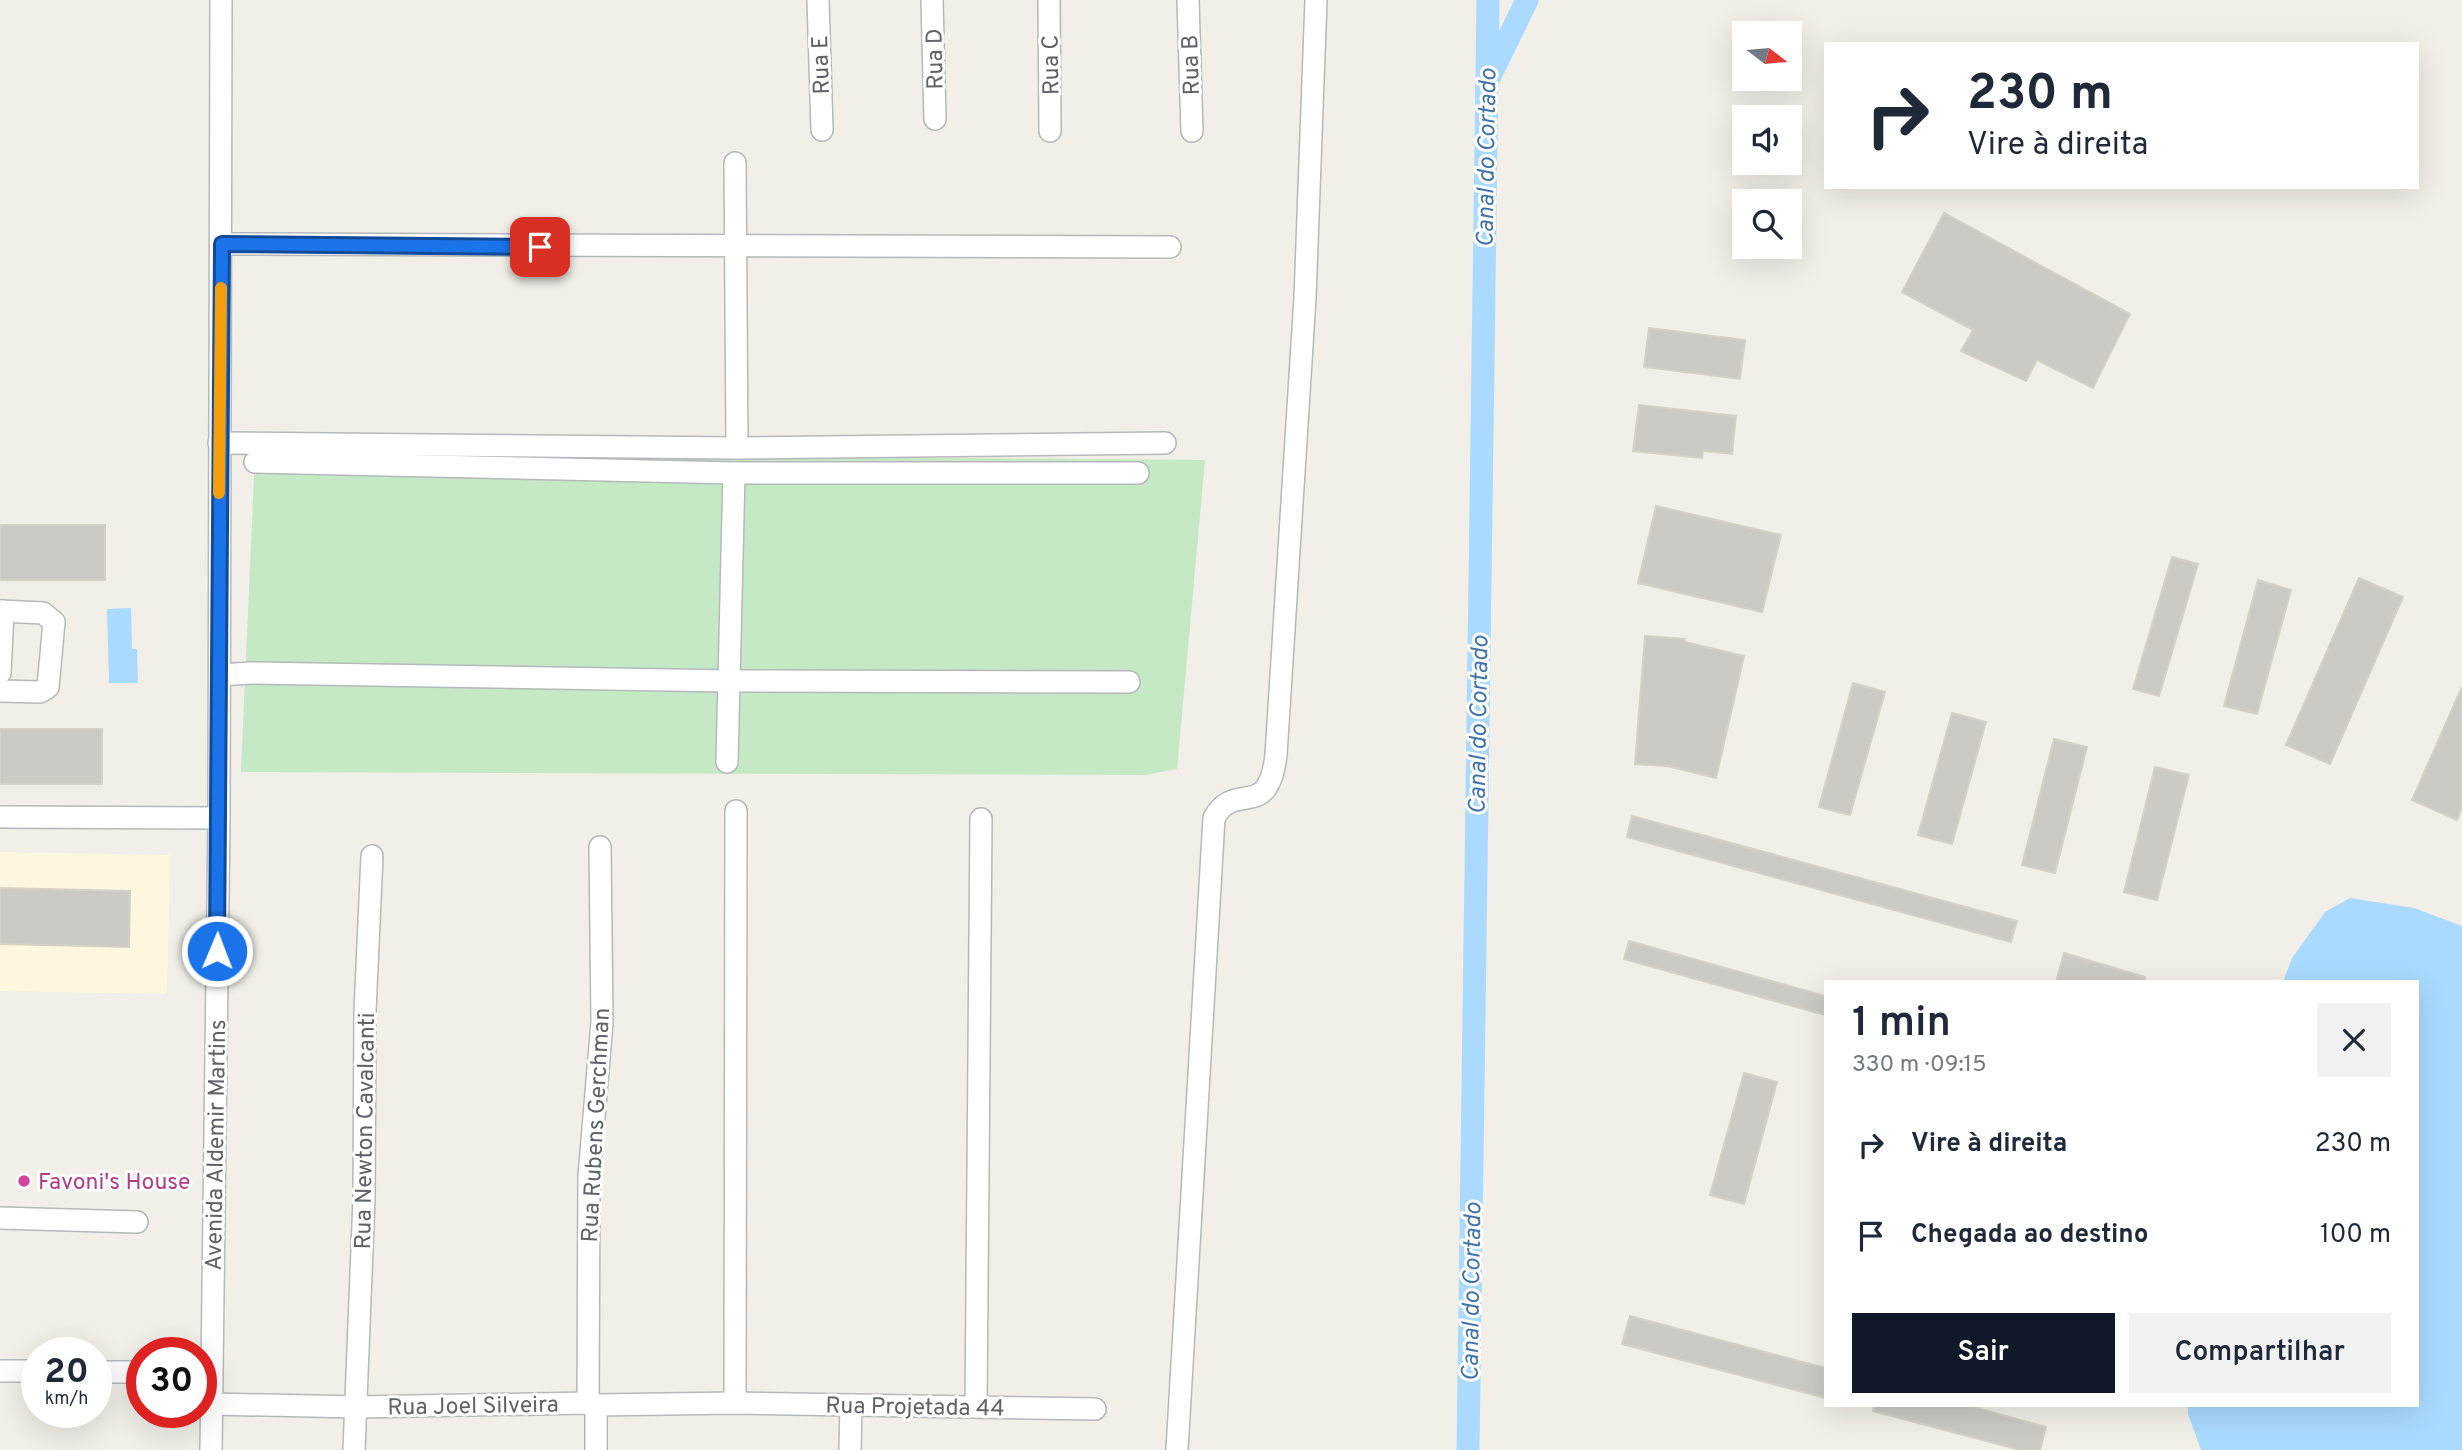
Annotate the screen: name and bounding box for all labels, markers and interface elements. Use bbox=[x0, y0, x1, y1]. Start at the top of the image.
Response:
north arrow bbox=[1732, 21, 1802, 91]
map controls bbox=[1732, 21, 1802, 259]
street label: Rua D bbox=[921, 28, 952, 90]
street label: Rua C bbox=[1037, 34, 1068, 95]
street label: Rua B bbox=[1177, 34, 1208, 96]
street label: Rua E bbox=[807, 35, 838, 95]
text: 230 m bbox=[1967, 65, 2113, 127]
water label: Canal do Cortado bbox=[1471, 68, 1505, 248]
icon: right bbox=[1852, 70, 1943, 161]
button: sound bbox=[1732, 105, 1802, 175]
text: Vire à direita bbox=[1967, 126, 2148, 166]
button: search bbox=[1732, 189, 1802, 259]
pin bbox=[510, 217, 570, 277]
icon: arrive bbox=[521, 228, 559, 266]
water label: Canal do Cortado bbox=[1463, 635, 1497, 815]
position arrow bbox=[180, 914, 254, 988]
text: 1 min bbox=[1852, 998, 1951, 1051]
button: close bbox=[2317, 1003, 2391, 1077]
street label: Rua Rubens Gerchman bbox=[577, 1007, 618, 1243]
street label: Rua Newton Cavalcanti bbox=[350, 1012, 383, 1250]
street label: Avenida Aldemir Martins bbox=[201, 1019, 234, 1271]
text: 330 m · 09:15 bbox=[1852, 1051, 1986, 1080]
icon: right bbox=[1852, 1126, 1890, 1164]
text: Vire à direita bbox=[1911, 1128, 2067, 1161]
text: 230 m bbox=[2315, 1128, 2391, 1161]
place label: Favoni's House bbox=[38, 1169, 190, 1198]
marker: Favoni's House bbox=[16, 1173, 32, 1189]
water label: Canal do Cortado bbox=[1456, 1202, 1490, 1382]
icon: arrive bbox=[1852, 1217, 1890, 1255]
text: Chegada ao destino bbox=[1911, 1219, 2148, 1252]
text: 100 m bbox=[2320, 1219, 2391, 1252]
button: Sair bbox=[1852, 1313, 2115, 1393]
button: Compartilhar bbox=[2129, 1313, 2391, 1393]
speed limit sign: 30 bbox=[126, 1337, 217, 1428]
text: 20 bbox=[44, 1351, 89, 1395]
text: km/h bbox=[45, 1388, 88, 1411]
street label: Rua Joel Silveira bbox=[387, 1392, 559, 1423]
street label: Rua Projetada 44 bbox=[825, 1392, 1005, 1425]

